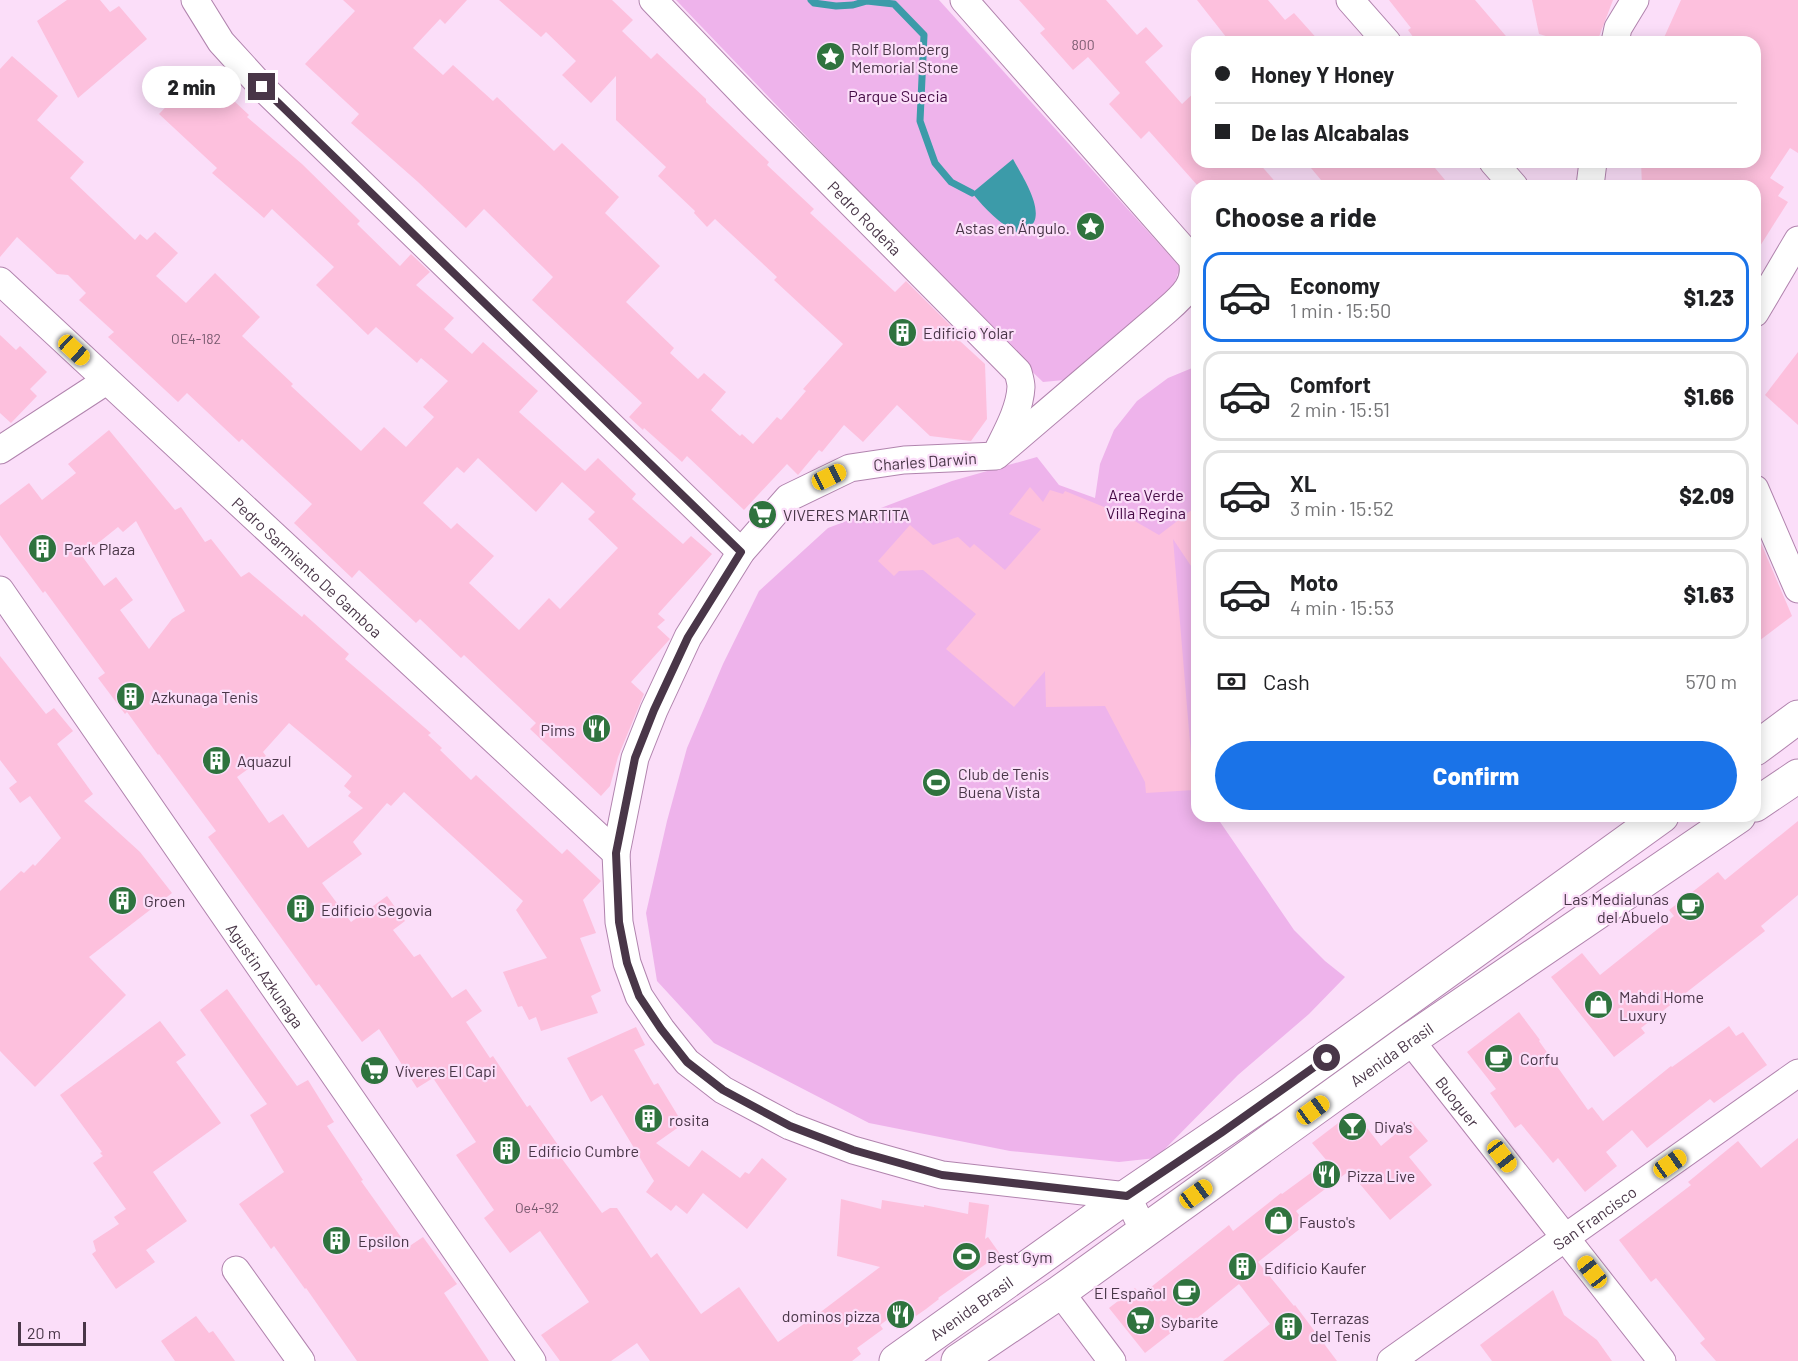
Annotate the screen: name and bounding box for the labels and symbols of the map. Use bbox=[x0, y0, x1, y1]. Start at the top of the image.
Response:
house number: 800 bbox=[1071, 36, 1095, 53]
place label: Rolf Blomberg Memorial Stone bbox=[851, 39, 958, 76]
place icon: Rolf Blomberg Memorial Stone bbox=[814, 41, 846, 73]
callout: 2 min bbox=[142, 66, 241, 108]
route end bbox=[248, 73, 275, 100]
park label: Parque Suecia bbox=[848, 86, 948, 105]
street label: Pedro Rodeña bbox=[825, 176, 906, 259]
place icon: Astas en Ángulo. bbox=[1075, 211, 1107, 243]
place label: Astas en Ángulo. bbox=[955, 218, 1070, 237]
building icon: Edificio Yolar bbox=[886, 316, 918, 348]
place label: Edificio Yolar bbox=[923, 323, 1014, 342]
house number: OE4-182 bbox=[171, 330, 221, 347]
car bbox=[55, 331, 93, 369]
street label: Charles Darwin bbox=[873, 448, 977, 474]
car bbox=[809, 461, 849, 493]
park label: Area Verde Villa Regina bbox=[1106, 485, 1186, 522]
street label: Pedro Sarmiento De Gamboa bbox=[229, 493, 387, 641]
supermarket icon: VIVERES MARTITA bbox=[746, 498, 778, 530]
place label: VIVERES MARTITA bbox=[783, 505, 910, 524]
building icon: Park Plaza bbox=[27, 532, 59, 564]
place label: Park Plaza bbox=[64, 539, 135, 558]
building icon: Azkunaga Tenis bbox=[114, 680, 146, 712]
place label: Azkunaga Tenis bbox=[151, 687, 258, 706]
restaurant icon: Pims bbox=[580, 713, 612, 745]
place label: Pims bbox=[541, 720, 575, 739]
building icon: Aquazul bbox=[200, 744, 232, 776]
place label: Aquazul bbox=[237, 751, 291, 770]
place label: Club de Tenis Buena Vista bbox=[958, 764, 1049, 801]
sports icon: Club de Tenis Buena Vista bbox=[921, 766, 953, 798]
building icon: Groen bbox=[107, 884, 139, 916]
place label: Las Medialunas del Abuelo bbox=[1563, 889, 1669, 926]
place label: Groen bbox=[144, 891, 185, 910]
cafe icon: Las Medialunas del Abuelo bbox=[1674, 891, 1706, 923]
building icon: Edificio Segovia bbox=[284, 893, 316, 925]
place label: Edificio Segovia bbox=[321, 900, 432, 919]
street label: Agustin Azkunaga bbox=[223, 919, 309, 1031]
place label: Mahdi Home Luxury bbox=[1619, 987, 1704, 1024]
shop icon: Mahdi Home Luxury bbox=[1582, 989, 1614, 1021]
street label: Avenida Brasil bbox=[1346, 1018, 1436, 1090]
cafe icon: Corfu bbox=[1483, 1042, 1515, 1074]
route start bbox=[1313, 1044, 1340, 1071]
place label: Corfu bbox=[1520, 1049, 1559, 1068]
supermarket icon: Víveres El Capi bbox=[358, 1054, 390, 1086]
place label: Víveres El Capi bbox=[395, 1061, 496, 1080]
street label: Buoguer bbox=[1433, 1072, 1484, 1130]
car bbox=[1293, 1092, 1333, 1128]
building icon: rosita bbox=[632, 1103, 664, 1135]
place label: rosita bbox=[669, 1110, 709, 1129]
bar icon: Diva's bbox=[1337, 1110, 1369, 1142]
place label: Diva's bbox=[1374, 1117, 1413, 1136]
building icon: Edificio Cumbre bbox=[491, 1134, 523, 1166]
car bbox=[1484, 1136, 1520, 1176]
place label: Edificio Cumbre bbox=[528, 1141, 639, 1160]
car bbox=[1650, 1146, 1690, 1182]
restaurant icon: Pizza Live bbox=[1310, 1159, 1342, 1191]
place label: Pizza Live bbox=[1347, 1166, 1415, 1185]
car bbox=[1176, 1176, 1216, 1212]
street label: San Francisco bbox=[1549, 1181, 1640, 1253]
house number: Oe4-92 bbox=[515, 1199, 559, 1216]
shop icon: Fausto's bbox=[1262, 1205, 1294, 1237]
place label: Fausto's bbox=[1299, 1212, 1356, 1231]
building icon: Epsilon bbox=[321, 1224, 353, 1256]
place label: Epsilon bbox=[358, 1231, 409, 1250]
sports icon: Best Gym bbox=[950, 1240, 982, 1272]
place label: Best Gym bbox=[987, 1247, 1053, 1266]
building icon: Edificio Kaufer bbox=[1227, 1251, 1259, 1283]
car bbox=[1574, 1252, 1610, 1292]
place label: Edificio Kaufer bbox=[1264, 1258, 1367, 1277]
street label: Avenida Brasil bbox=[926, 1271, 1016, 1344]
cafe icon: El Español bbox=[1171, 1276, 1203, 1308]
place label: El Español bbox=[1094, 1283, 1166, 1302]
restaurant icon: dominos pizza bbox=[885, 1299, 917, 1331]
supermarket icon: Sybarite bbox=[1124, 1305, 1156, 1337]
place label: dominos pizza bbox=[782, 1306, 880, 1325]
place label: Terrazas del Tenis bbox=[1310, 1308, 1371, 1345]
building icon: Terrazas del Tenis bbox=[1273, 1310, 1305, 1342]
place label: Sybarite bbox=[1161, 1312, 1219, 1331]
scale bar bbox=[18, 1319, 86, 1346]

